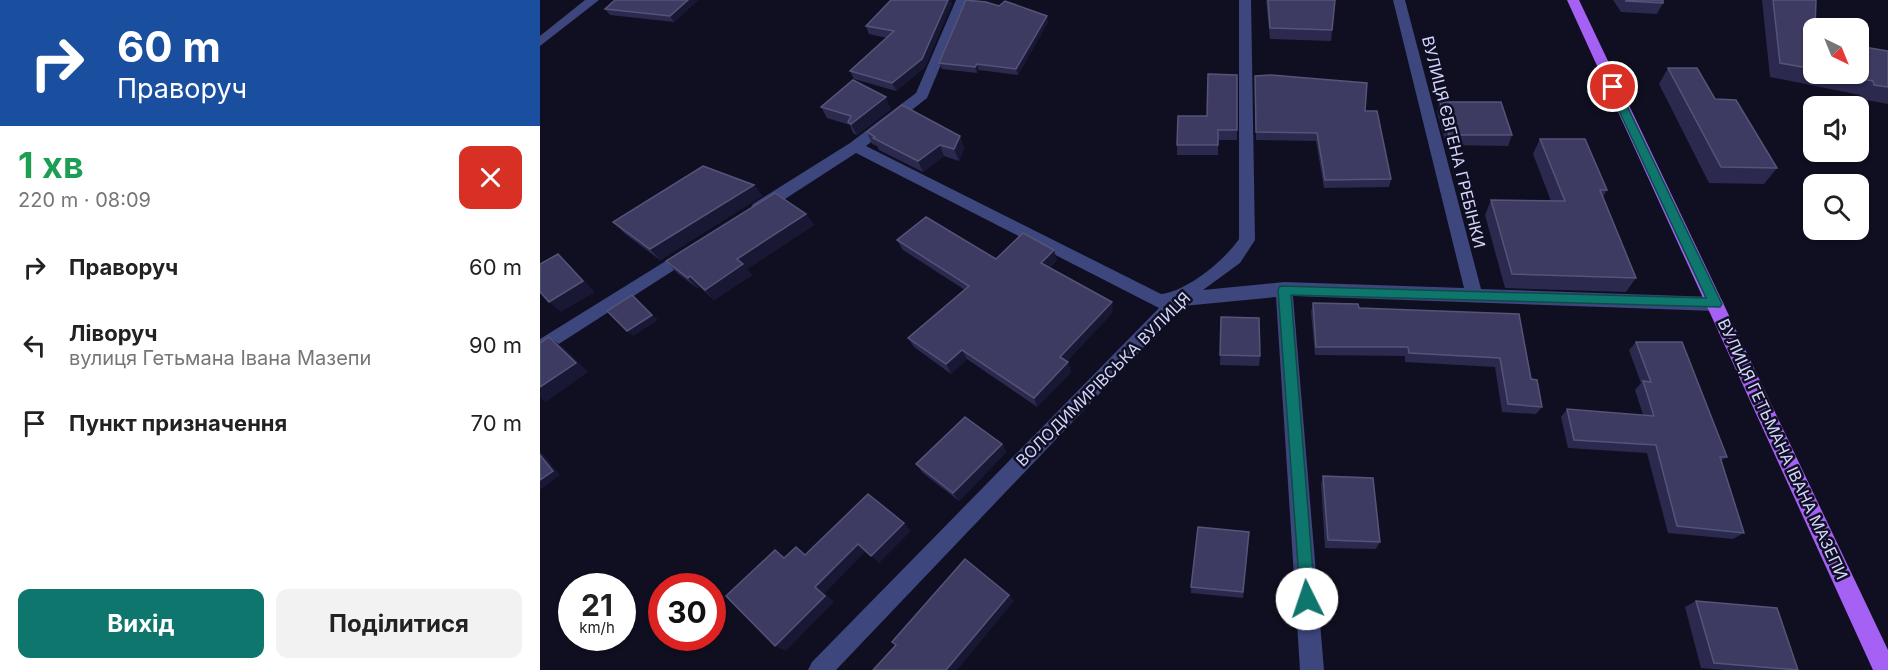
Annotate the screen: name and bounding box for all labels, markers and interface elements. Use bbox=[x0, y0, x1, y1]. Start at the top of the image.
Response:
north arrow bbox=[1803, 18, 1869, 84]
map controls bbox=[1803, 18, 1869, 240]
text: 60 m bbox=[117, 21, 221, 72]
icon: right bbox=[18, 24, 96, 102]
street label: ВУЛИЦЯ ЄВГЕНА ГРЕБІНКИ bbox=[1418, 34, 1490, 250]
pin bbox=[1587, 61, 1638, 112]
icon: arrive bbox=[1596, 70, 1629, 103]
text: Праворуч bbox=[117, 72, 247, 105]
button: sound bbox=[1803, 96, 1869, 162]
text: 1 хв bbox=[18, 143, 84, 187]
button: close bbox=[459, 146, 522, 209]
button: search bbox=[1803, 174, 1869, 240]
text: 220 m · 08:09 bbox=[18, 188, 151, 212]
icon: right bbox=[18, 251, 51, 284]
text: Праворуч bbox=[69, 254, 178, 280]
text: 60 m bbox=[469, 254, 522, 280]
street label: ВОЛОДИМИРІВСЬКА ВУЛИЦЯ bbox=[1012, 288, 1194, 470]
street label: ВУЛИЦЯ ГЕТЬМАНА ІВАНА МАЗЕПИ bbox=[1714, 315, 1852, 583]
text: Ліворуч bbox=[69, 320, 157, 346]
icon: left bbox=[18, 329, 51, 362]
text: 90 m bbox=[469, 332, 522, 358]
text: вулиця Гетьмана Івана Мазепи bbox=[69, 346, 371, 370]
icon: arrive bbox=[18, 407, 51, 440]
text: Пункт призначення bbox=[69, 410, 287, 436]
text: 70 m bbox=[471, 410, 522, 436]
position arrow bbox=[1275, 567, 1339, 631]
speed limit sign: 30 bbox=[648, 573, 726, 651]
text: 21 bbox=[581, 587, 613, 623]
button: Вихід bbox=[18, 589, 264, 658]
button: Поділитися bbox=[276, 589, 522, 658]
text: km/h bbox=[579, 618, 615, 637]

